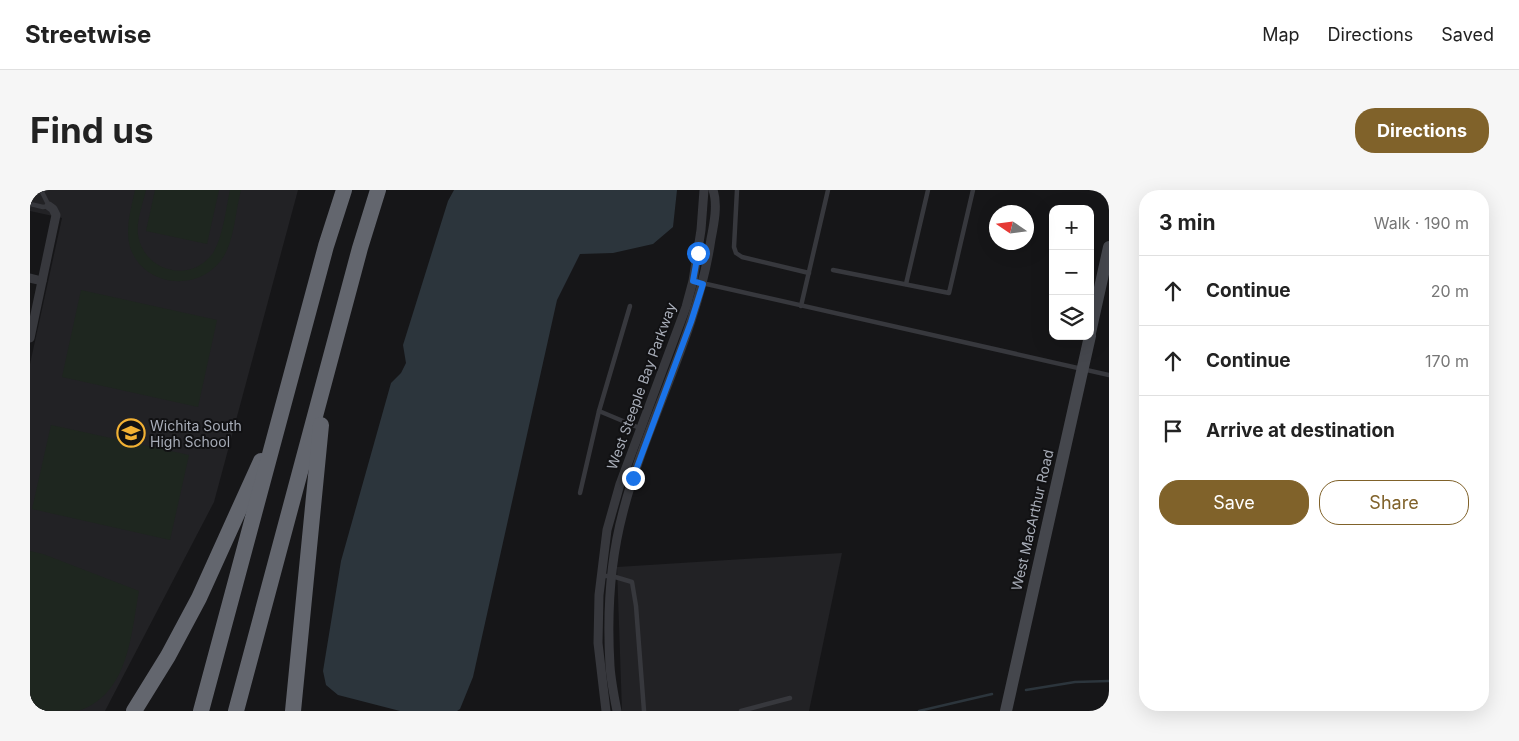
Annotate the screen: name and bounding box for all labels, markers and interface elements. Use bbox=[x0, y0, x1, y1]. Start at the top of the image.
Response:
text: Streetwise bbox=[25, 20, 151, 49]
text: Map bbox=[1262, 24, 1300, 45]
text: Directions bbox=[1328, 24, 1413, 45]
text: Saved bbox=[1441, 24, 1494, 45]
button: Directions bbox=[1355, 108, 1489, 153]
text: Find us bbox=[30, 109, 154, 151]
north arrow bbox=[989, 205, 1034, 250]
map controls bbox=[1049, 205, 1094, 340]
button: + bbox=[1049, 205, 1094, 250]
text: 3 min bbox=[1159, 210, 1215, 235]
text: Walk · 190 m bbox=[1374, 213, 1469, 233]
route start bbox=[687, 242, 710, 265]
button: − bbox=[1049, 250, 1094, 295]
icon: ahead bbox=[1159, 277, 1187, 305]
text: Continue bbox=[1206, 279, 1291, 302]
text: 20 m bbox=[1431, 281, 1469, 301]
button: layers bbox=[1049, 295, 1094, 340]
street label: West Steeple Bay Parkway bbox=[603, 300, 679, 472]
icon: ahead bbox=[1159, 347, 1187, 375]
text: Continue bbox=[1206, 349, 1291, 372]
text: 170 m bbox=[1425, 351, 1469, 371]
place label: Wichita South High School bbox=[150, 417, 242, 450]
icon: arrive bbox=[1159, 417, 1187, 445]
school or university icon: Wichita South High School bbox=[116, 418, 146, 448]
text: Arrive at destination bbox=[1206, 419, 1395, 442]
street label: West MacArthur Road bbox=[1007, 448, 1057, 592]
route end bbox=[622, 467, 645, 490]
button: Save bbox=[1159, 480, 1309, 525]
button: Share bbox=[1319, 480, 1469, 525]

